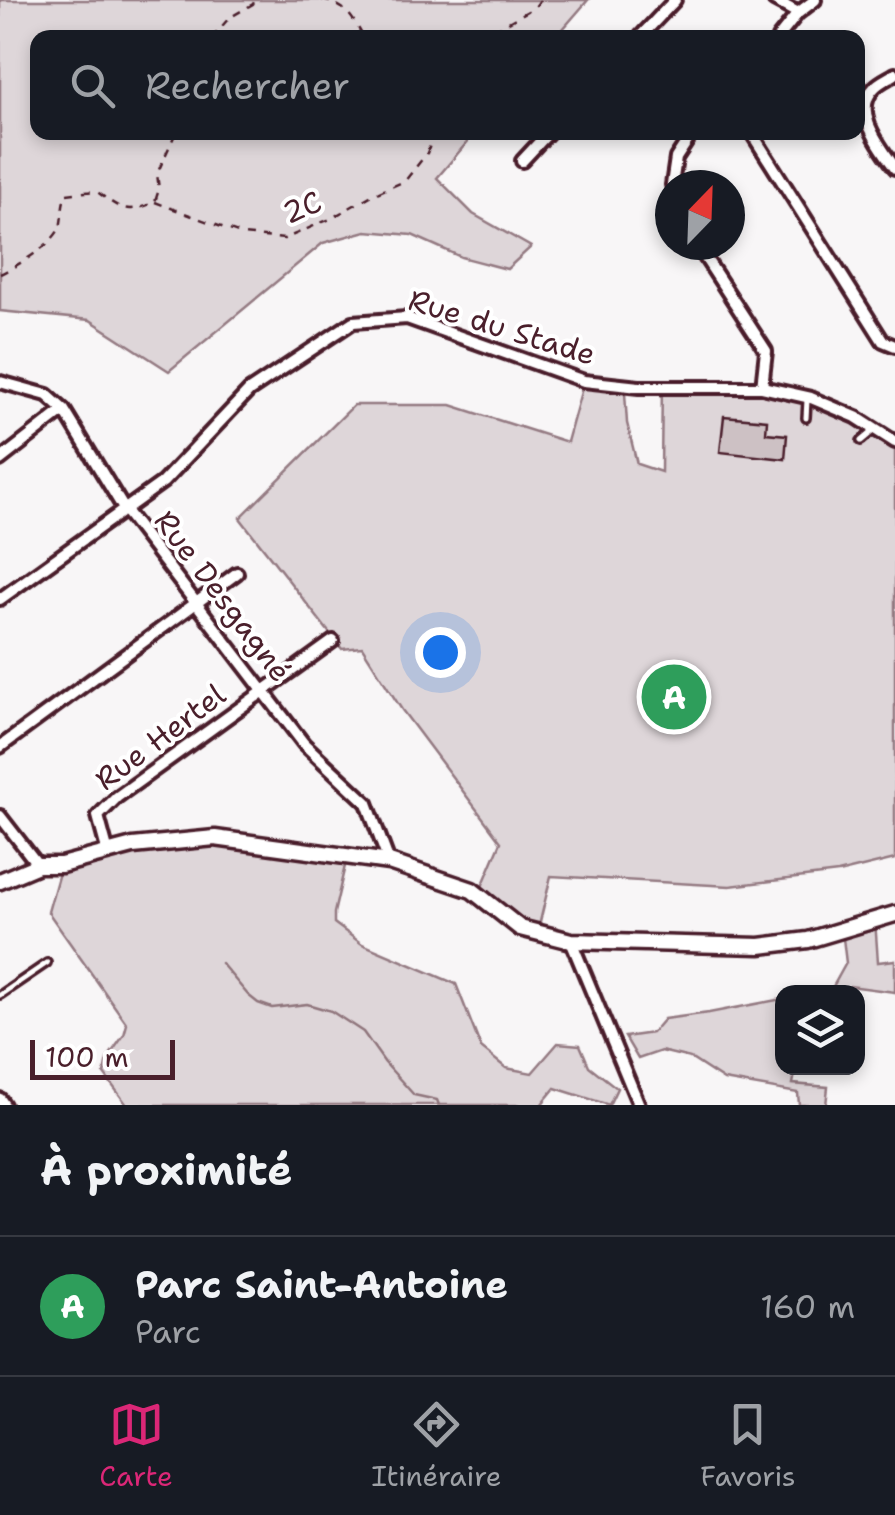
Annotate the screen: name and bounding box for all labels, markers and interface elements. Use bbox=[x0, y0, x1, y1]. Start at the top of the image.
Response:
search box bbox=[30, 30, 865, 140]
icon: search bbox=[65, 58, 120, 113]
text: Rechercher bbox=[145, 60, 350, 111]
north arrow bbox=[655, 170, 745, 260]
street label: 2C bbox=[276, 181, 328, 233]
street label: Rue du Stade bbox=[404, 279, 600, 375]
street label: Rue Desgagné bbox=[145, 502, 301, 690]
your location bbox=[415, 627, 466, 678]
pin: A bbox=[642, 660, 706, 734]
street label: Rue Hertel bbox=[86, 674, 234, 800]
map controls bbox=[775, 985, 865, 1075]
button: layers bbox=[775, 985, 865, 1075]
scale bar bbox=[30, 1035, 175, 1080]
text: 100 m bbox=[45, 1038, 129, 1076]
text: À proximité bbox=[40, 1142, 293, 1198]
text: Parc Saint-Antoine bbox=[135, 1259, 508, 1310]
text: A bbox=[60, 1285, 85, 1328]
text: 160 m bbox=[760, 1285, 855, 1328]
text: Parc bbox=[135, 1310, 201, 1353]
tab: Carte bbox=[99, 1397, 173, 1495]
tab: Itinéraire bbox=[371, 1397, 502, 1495]
tab: Favoris bbox=[700, 1397, 796, 1495]

